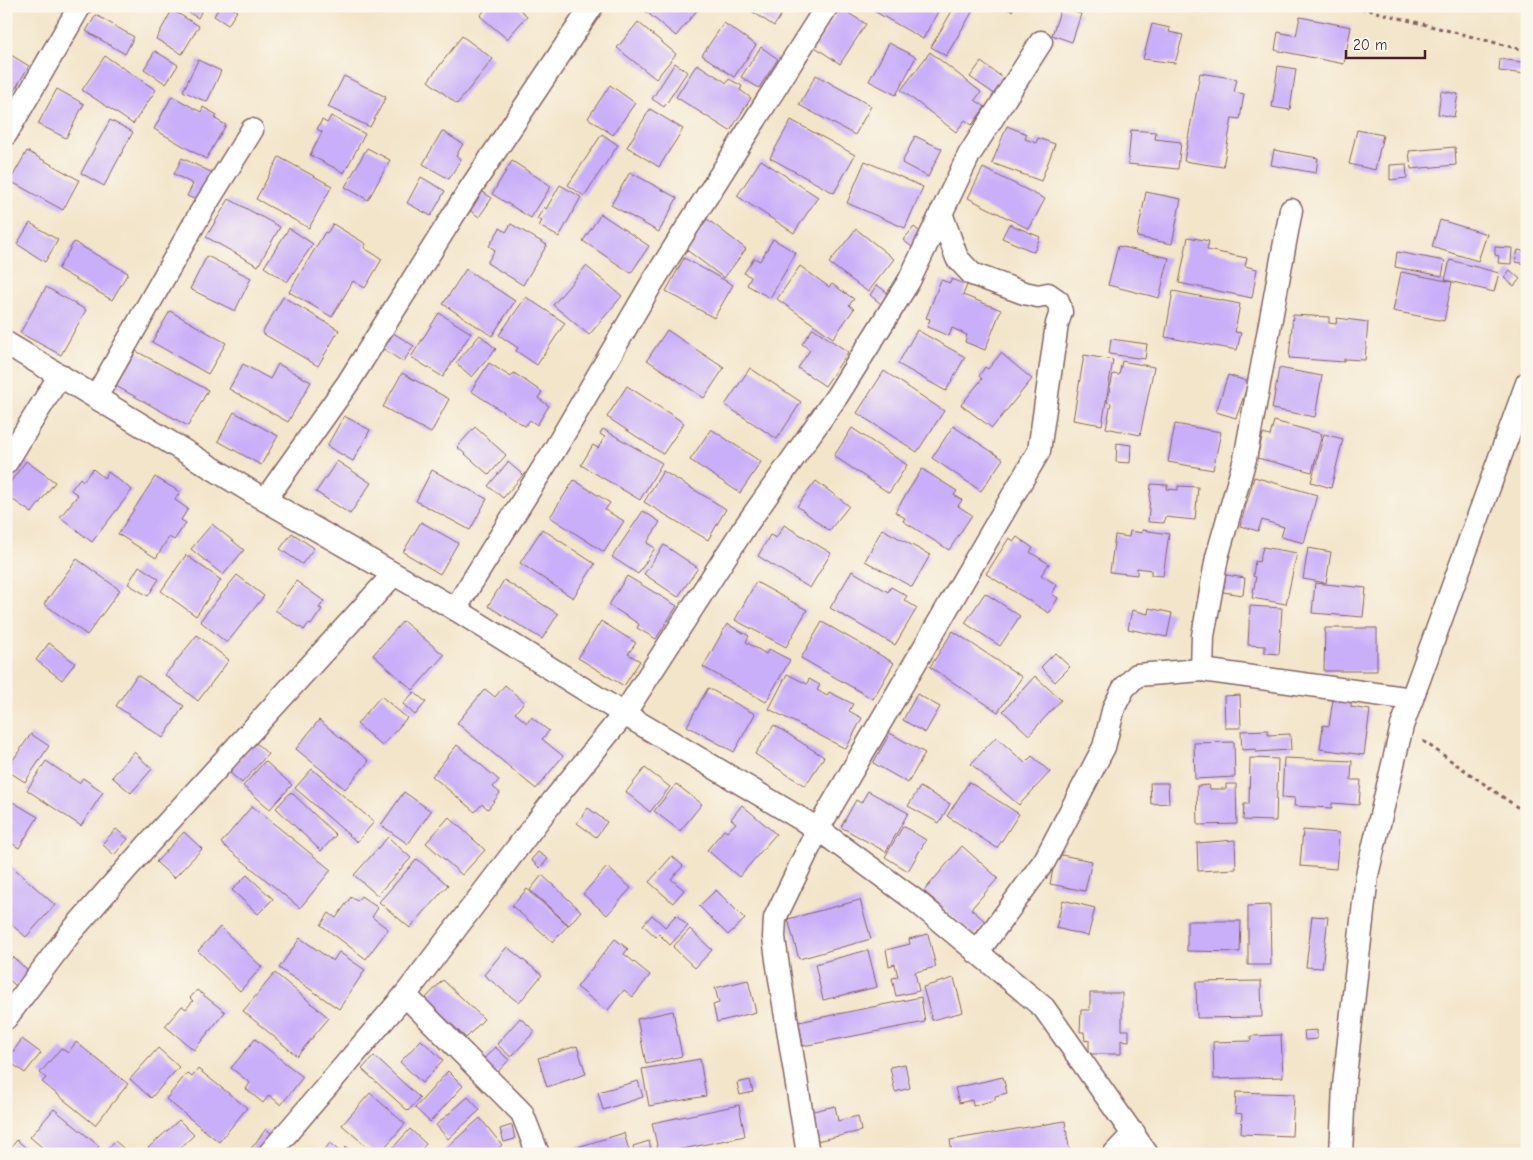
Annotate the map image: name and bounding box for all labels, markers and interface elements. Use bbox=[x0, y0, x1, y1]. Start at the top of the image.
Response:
scale bar bbox=[1346, 28, 1424, 60]
text: 20 m bbox=[1353, 36, 1387, 54]

